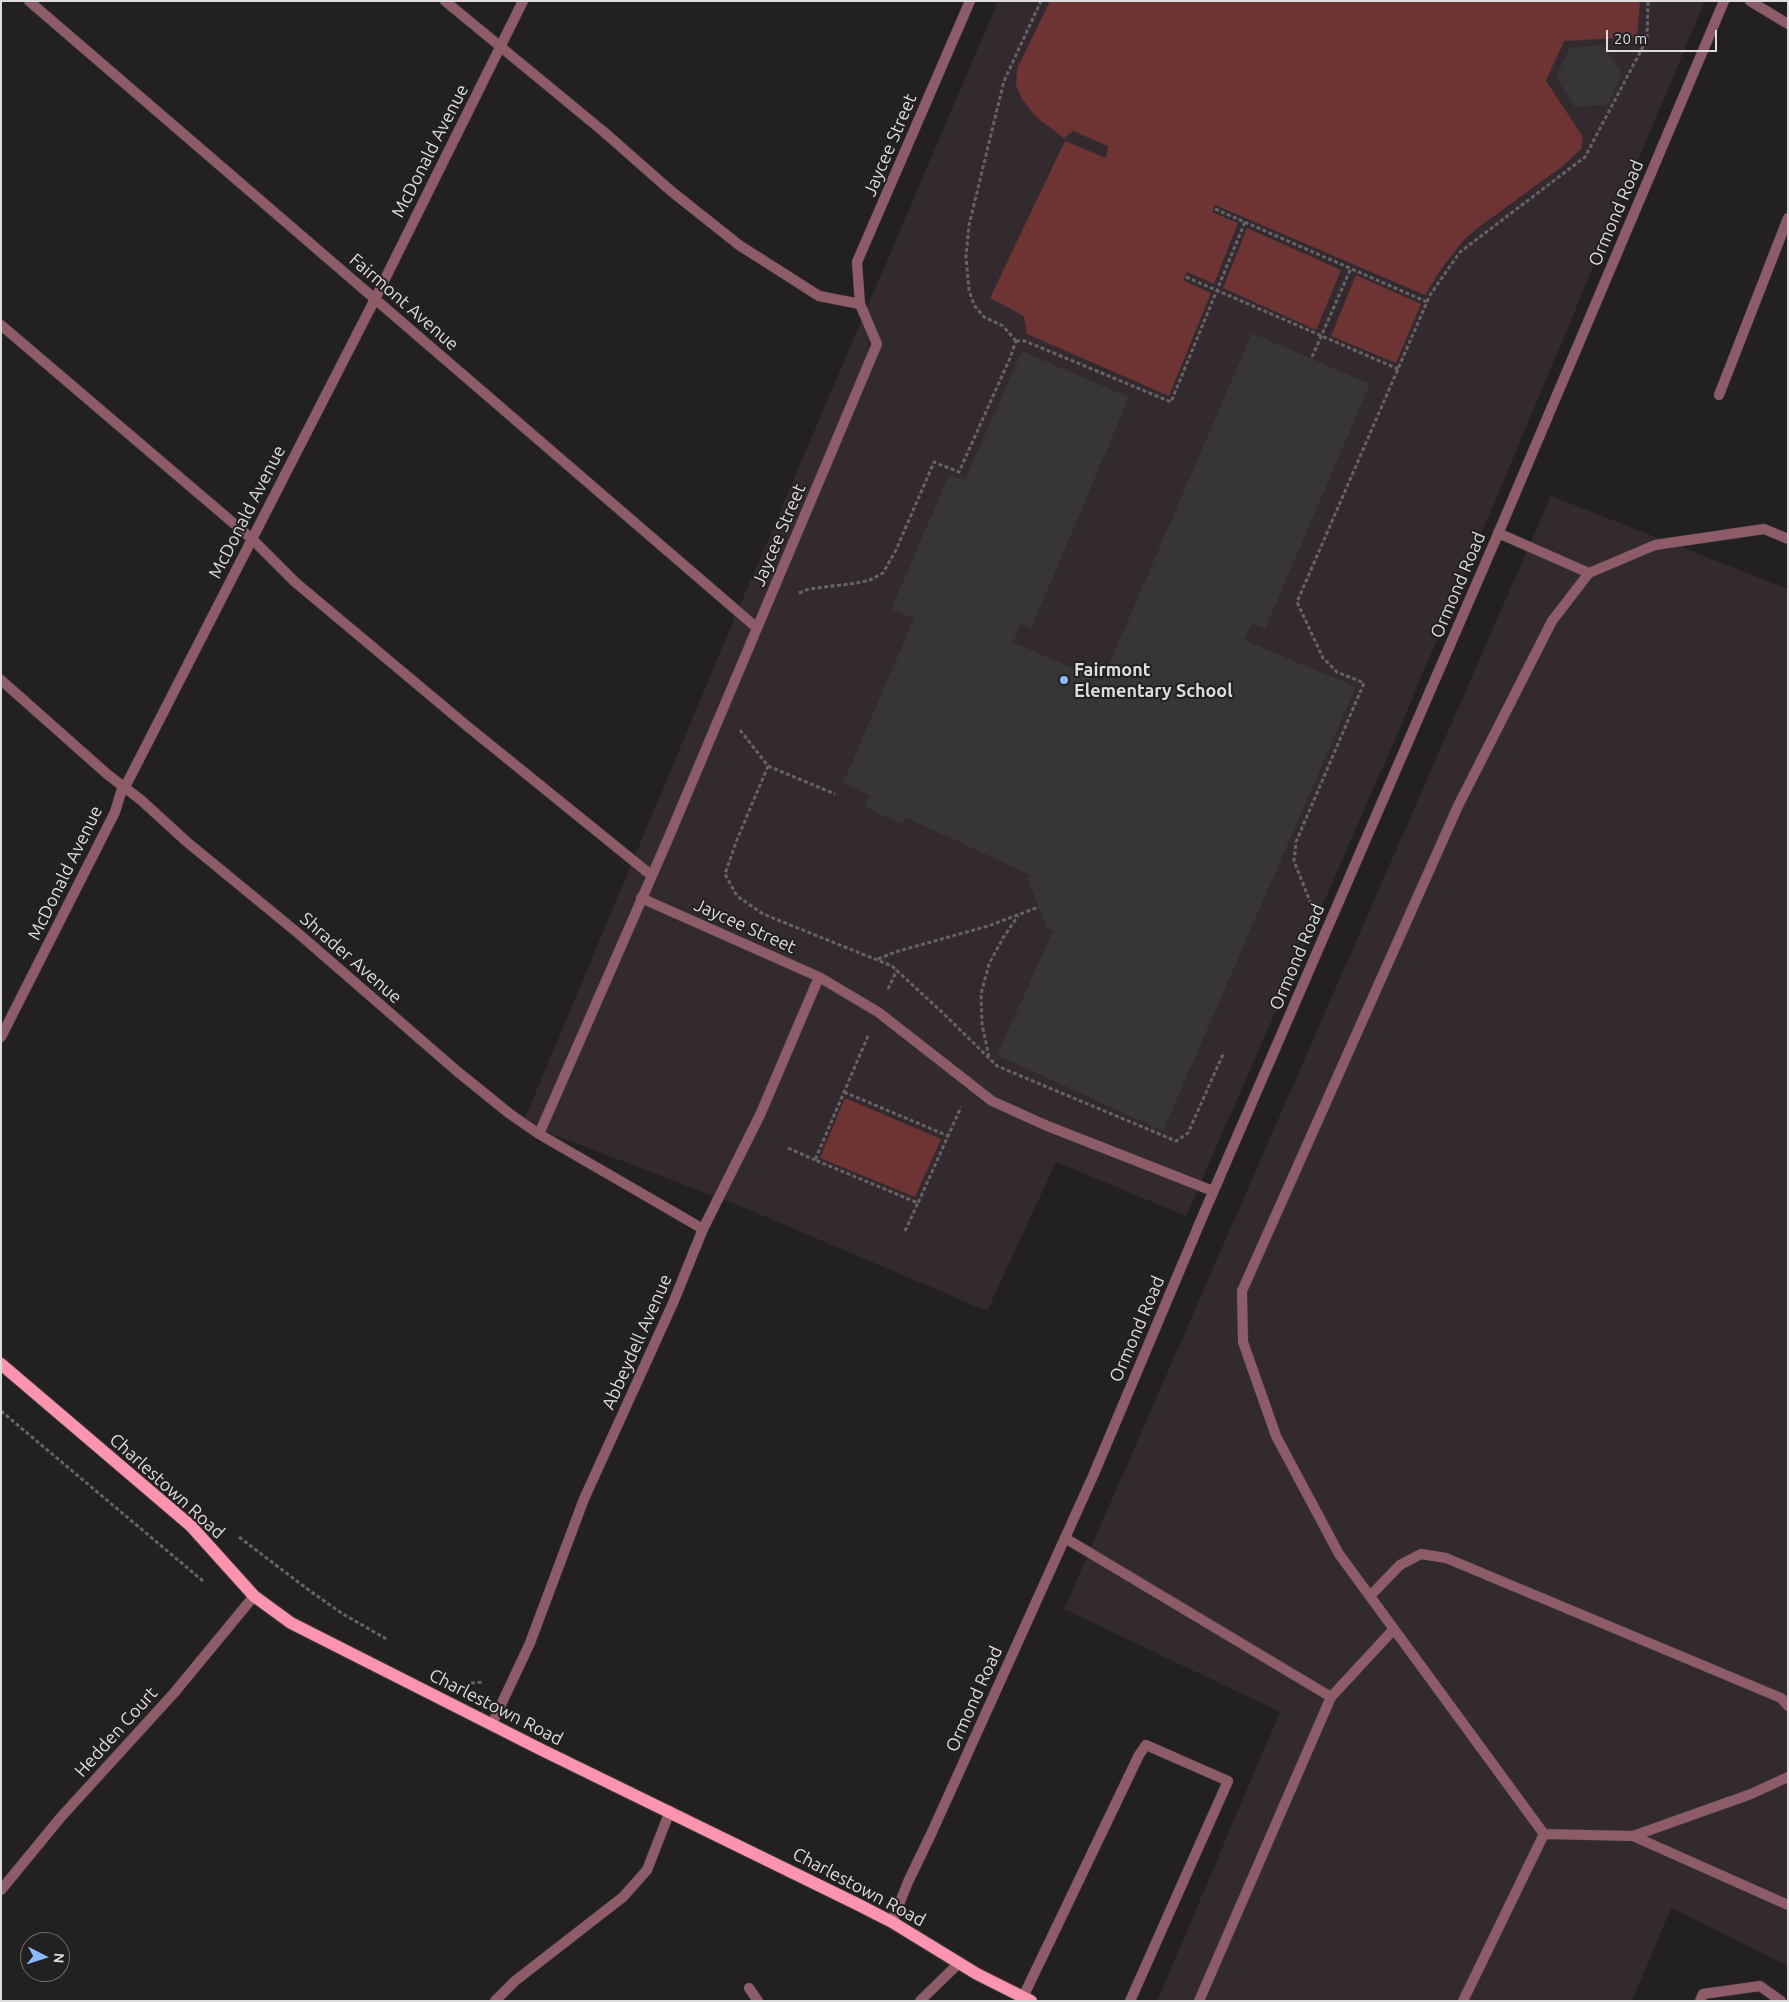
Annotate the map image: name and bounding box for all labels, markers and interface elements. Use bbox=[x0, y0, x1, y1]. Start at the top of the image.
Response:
scale bar bbox=[1609, 20, 1720, 52]
text: 20 m bbox=[1614, 30, 1647, 47]
street label: McDonald Avenue bbox=[387, 81, 473, 221]
street label: Jaycee Street bbox=[859, 90, 921, 200]
street label: Ormond Road bbox=[1584, 157, 1648, 269]
street label: Fairmont Avenue bbox=[345, 249, 463, 355]
street label: McDonald Avenue bbox=[204, 442, 290, 582]
street label: Jaycee Street bbox=[748, 480, 810, 590]
street label: Ormond Road bbox=[1426, 529, 1490, 641]
place label: Fairmont Elementary School bbox=[1074, 659, 1233, 702]
marker: Fairmont Elementary School bbox=[1058, 674, 1070, 686]
street label: McDonald Avenue bbox=[23, 802, 107, 944]
street label: Jaycee Street bbox=[691, 894, 799, 958]
street label: Ormond Road bbox=[1265, 901, 1329, 1013]
street label: Shrader Avenue bbox=[296, 908, 406, 1008]
street label: Abbeydell Avenue bbox=[597, 1271, 677, 1413]
street label: Ormond Road bbox=[1105, 1273, 1169, 1385]
street label: Charlestown Road bbox=[105, 1429, 229, 1543]
street label: Ormond Road bbox=[941, 1643, 1007, 1755]
street label: Charlestown Road bbox=[425, 1664, 567, 1750]
street label: Hedden Court bbox=[70, 1683, 162, 1781]
street label: Charlestown Road bbox=[789, 1843, 929, 1931]
north arrow bbox=[20, 1932, 70, 1982]
text: N bbox=[51, 1952, 67, 1964]

